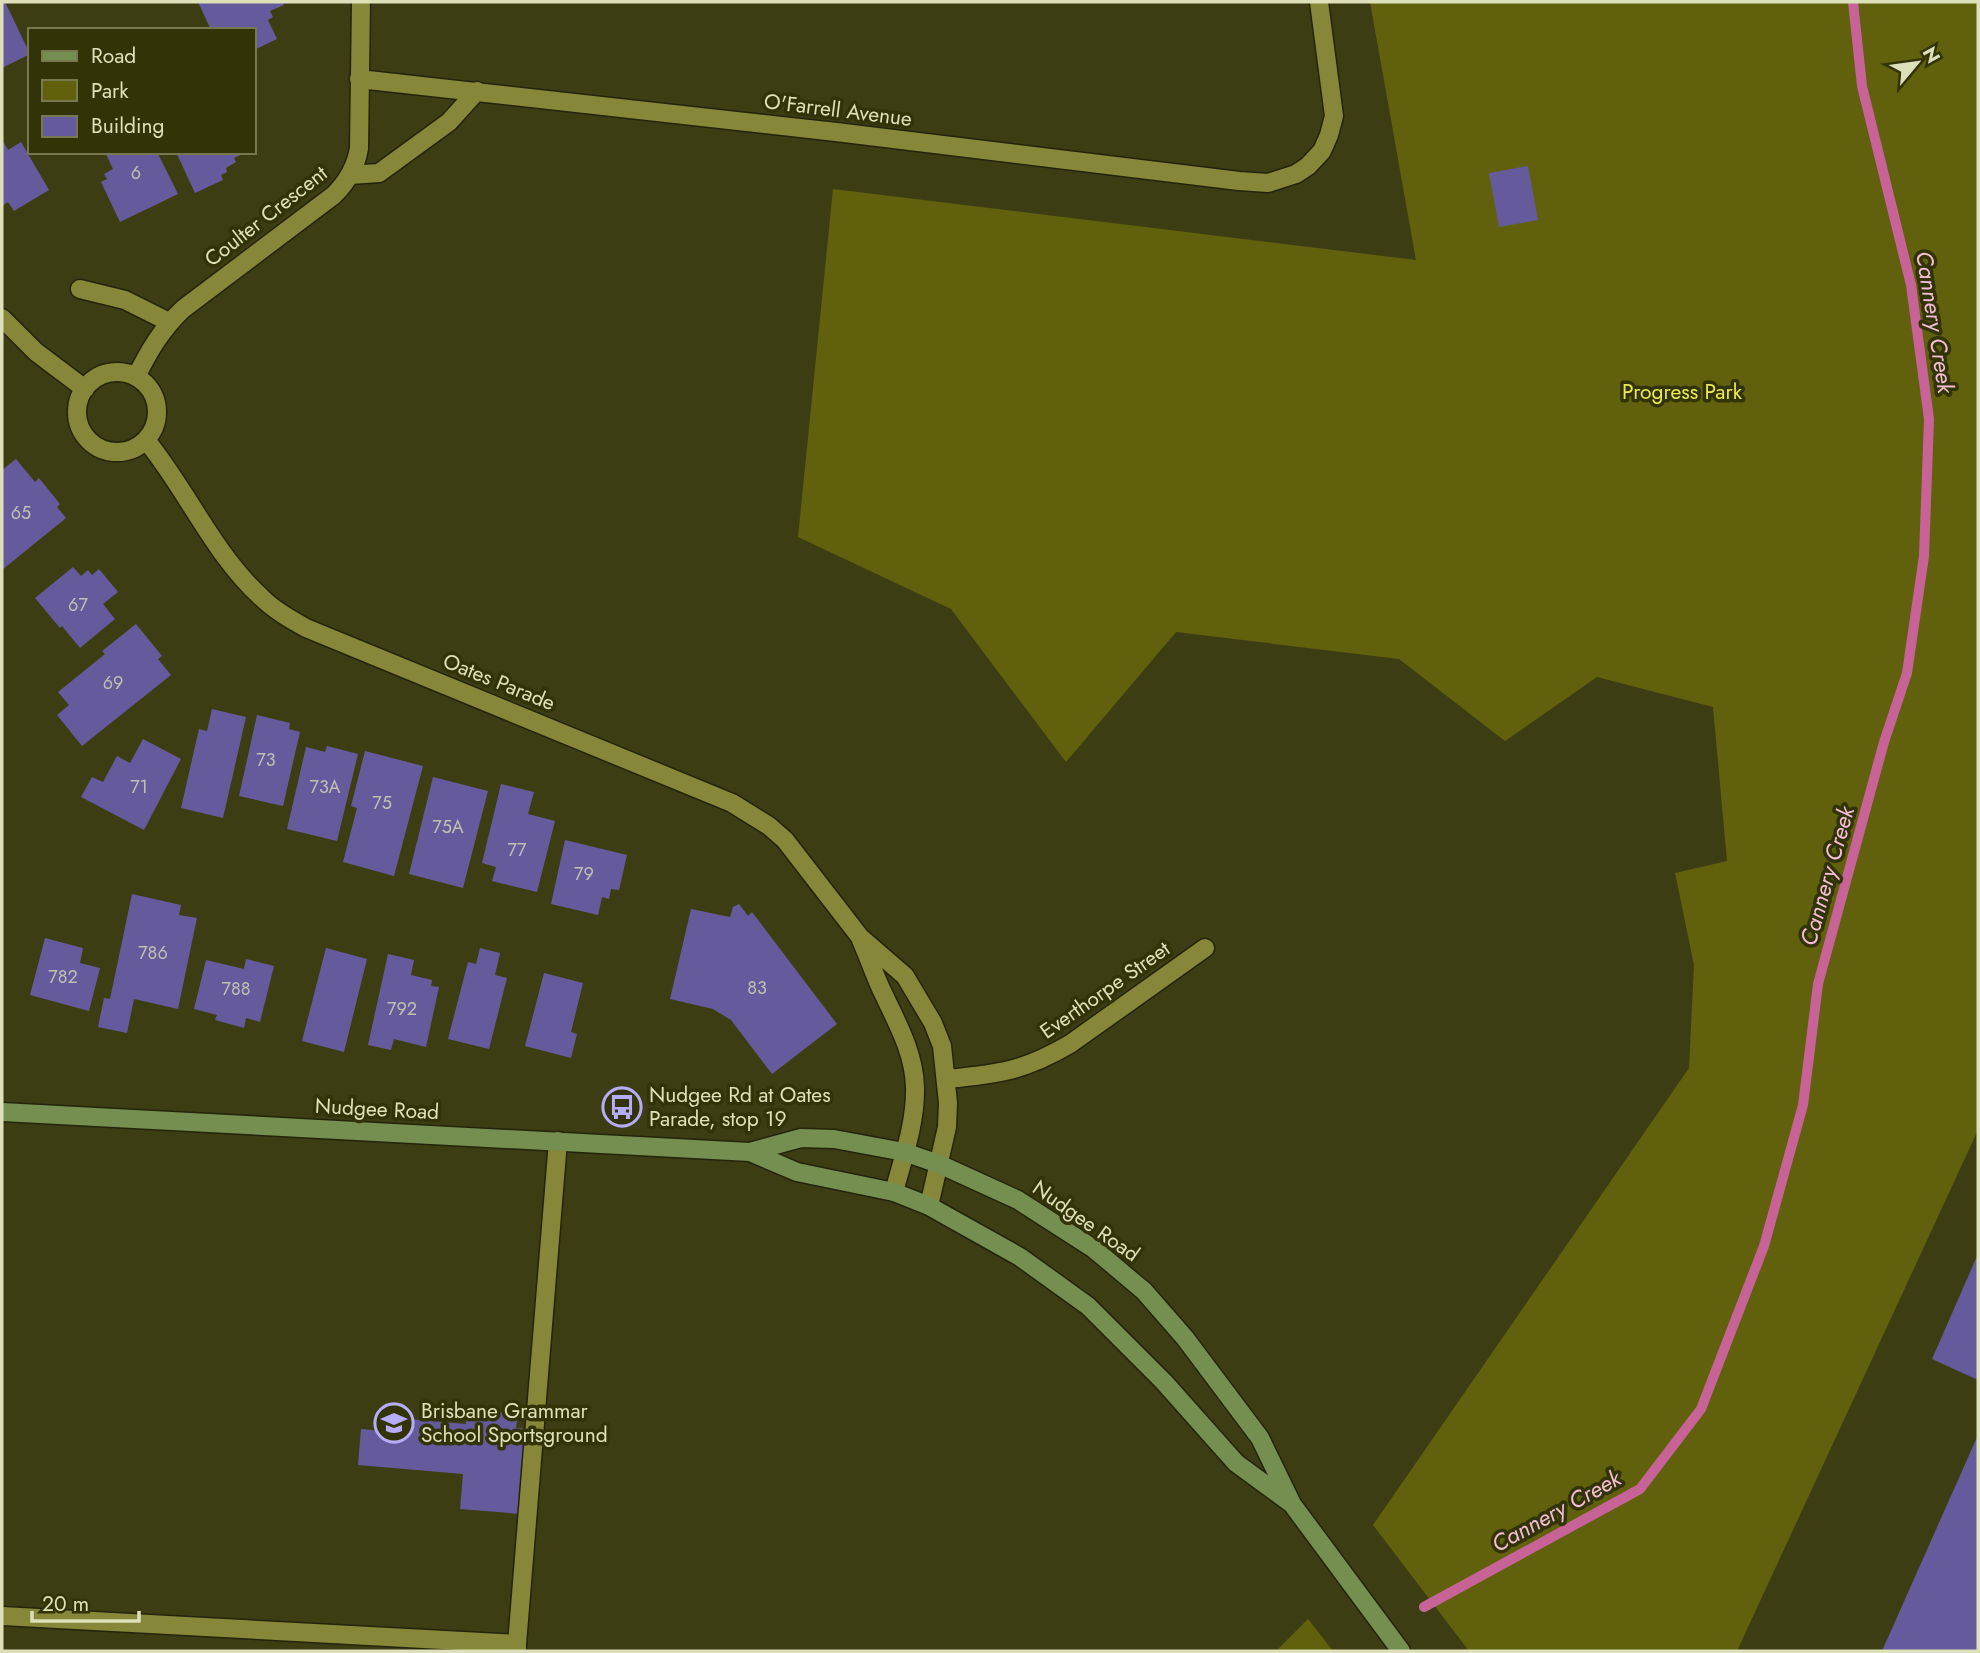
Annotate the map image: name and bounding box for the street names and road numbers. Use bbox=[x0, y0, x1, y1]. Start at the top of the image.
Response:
street label: O'Farrell Avenue bbox=[762, 86, 914, 134]
street label: Coulter Crescent bbox=[198, 158, 334, 274]
street label: Oates Parade bbox=[438, 646, 560, 718]
street label: Everthorpe Street bbox=[1034, 934, 1176, 1046]
street label: Nudgee Road bbox=[314, 1091, 440, 1127]
street label: Nudgee Road bbox=[1026, 1173, 1146, 1269]

